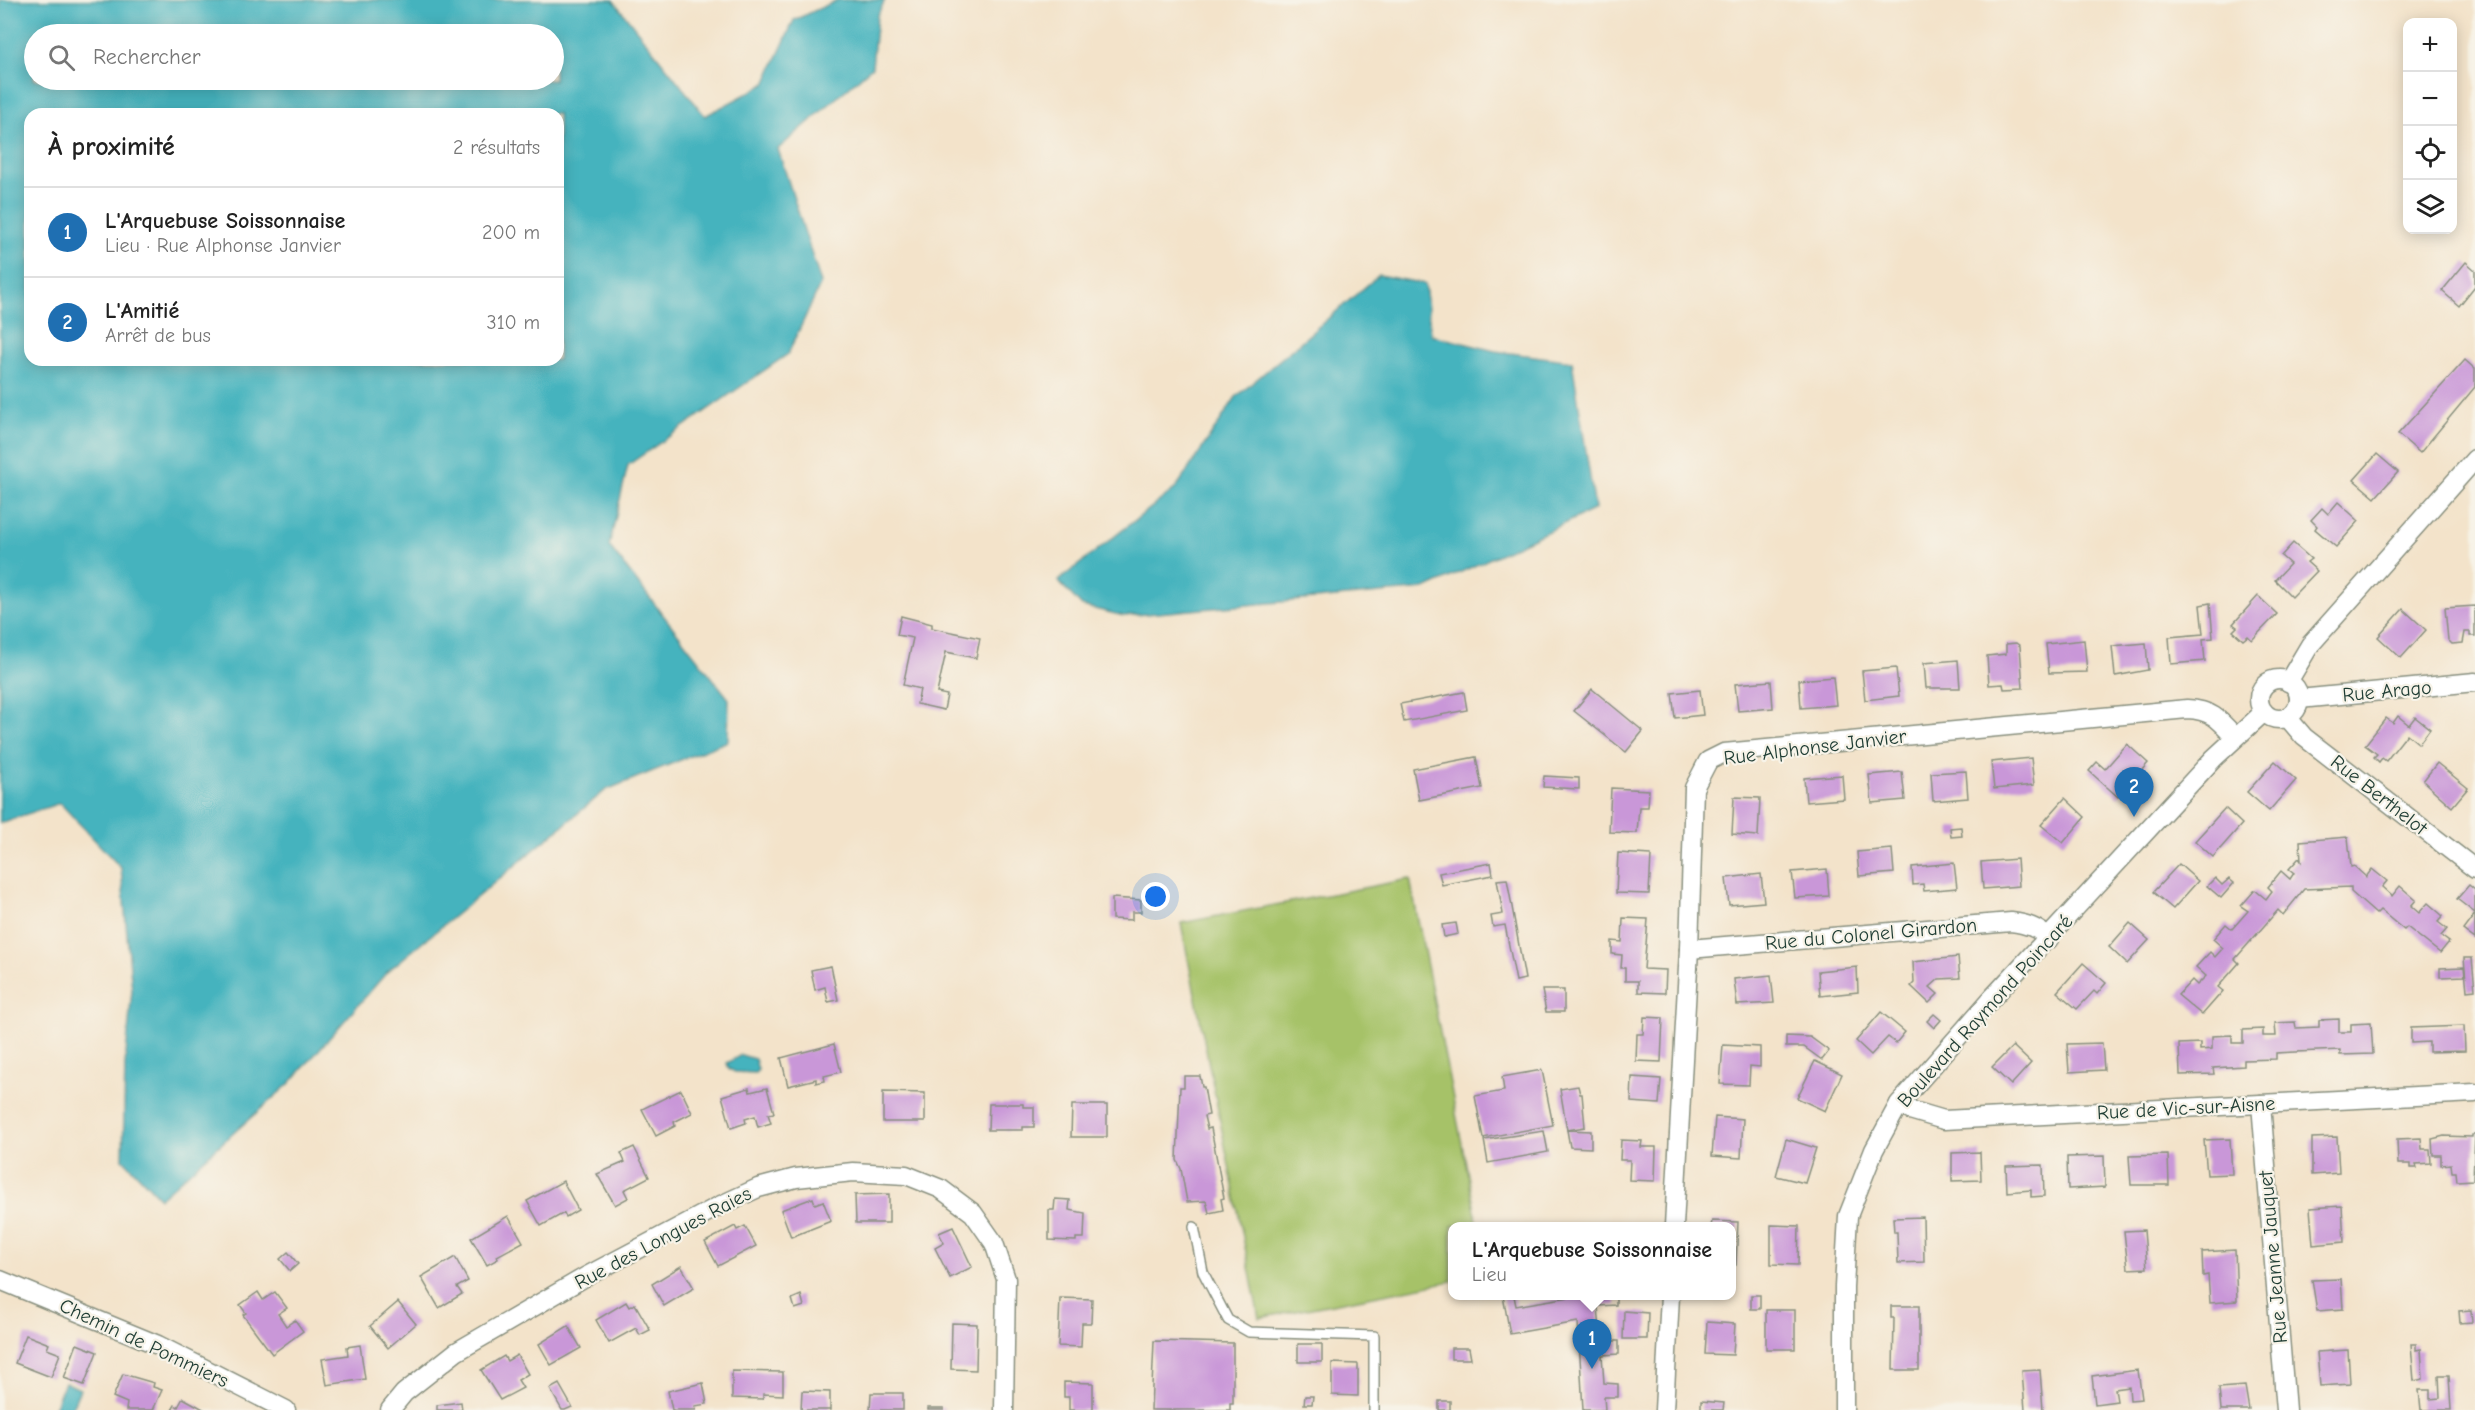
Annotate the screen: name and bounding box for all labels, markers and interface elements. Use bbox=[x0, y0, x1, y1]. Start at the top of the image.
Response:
map controls bbox=[2403, 18, 2457, 234]
button: + bbox=[2403, 18, 2457, 72]
search box bbox=[24, 24, 564, 90]
icon: search bbox=[45, 41, 78, 74]
text: Rechercher bbox=[93, 44, 201, 70]
button: − bbox=[2403, 72, 2457, 126]
button: locate bbox=[2403, 126, 2457, 180]
text: À proximité bbox=[48, 132, 175, 162]
text: 2 résultats bbox=[453, 136, 540, 159]
button: layers bbox=[2403, 180, 2457, 234]
text: L'Arquebuse Soissonnaise bbox=[105, 208, 345, 234]
text: 1 bbox=[64, 221, 71, 244]
text: 200 m bbox=[482, 221, 540, 244]
text: Lieu · Rue Alphonse Janvier bbox=[105, 234, 341, 257]
text: L'Amitié bbox=[105, 298, 179, 324]
text: 2 bbox=[63, 311, 72, 334]
text: 310 m bbox=[487, 311, 540, 334]
text: Arrêt de bus bbox=[105, 324, 211, 347]
street label: Rue Arago bbox=[2341, 676, 2433, 706]
street label: Rue Alphonse Janvier bbox=[1722, 724, 1908, 770]
street label: Rue Berthelot bbox=[2326, 750, 2433, 841]
pin: 2 bbox=[2114, 768, 2154, 817]
your location bbox=[1141, 882, 1170, 911]
street label: Boulevard Raymond Poincaré bbox=[1893, 910, 2077, 1112]
street label: Rue du Colonel Girardon bbox=[1764, 913, 1978, 955]
street label: Rue de Vic-sur-Aisne bbox=[2096, 1092, 2276, 1124]
street label: Rue Jeanne Jauquet bbox=[2254, 1169, 2292, 1344]
street label: Rue des Longues Raies bbox=[571, 1182, 755, 1294]
popup bbox=[1448, 1222, 1736, 1300]
text: L'Arquebuse Soissonnaise bbox=[1472, 1237, 1712, 1263]
text: Lieu bbox=[1472, 1263, 1507, 1286]
street label: Chemin de Pommiers bbox=[56, 1294, 232, 1392]
pin: 1 bbox=[1572, 1320, 1612, 1369]

